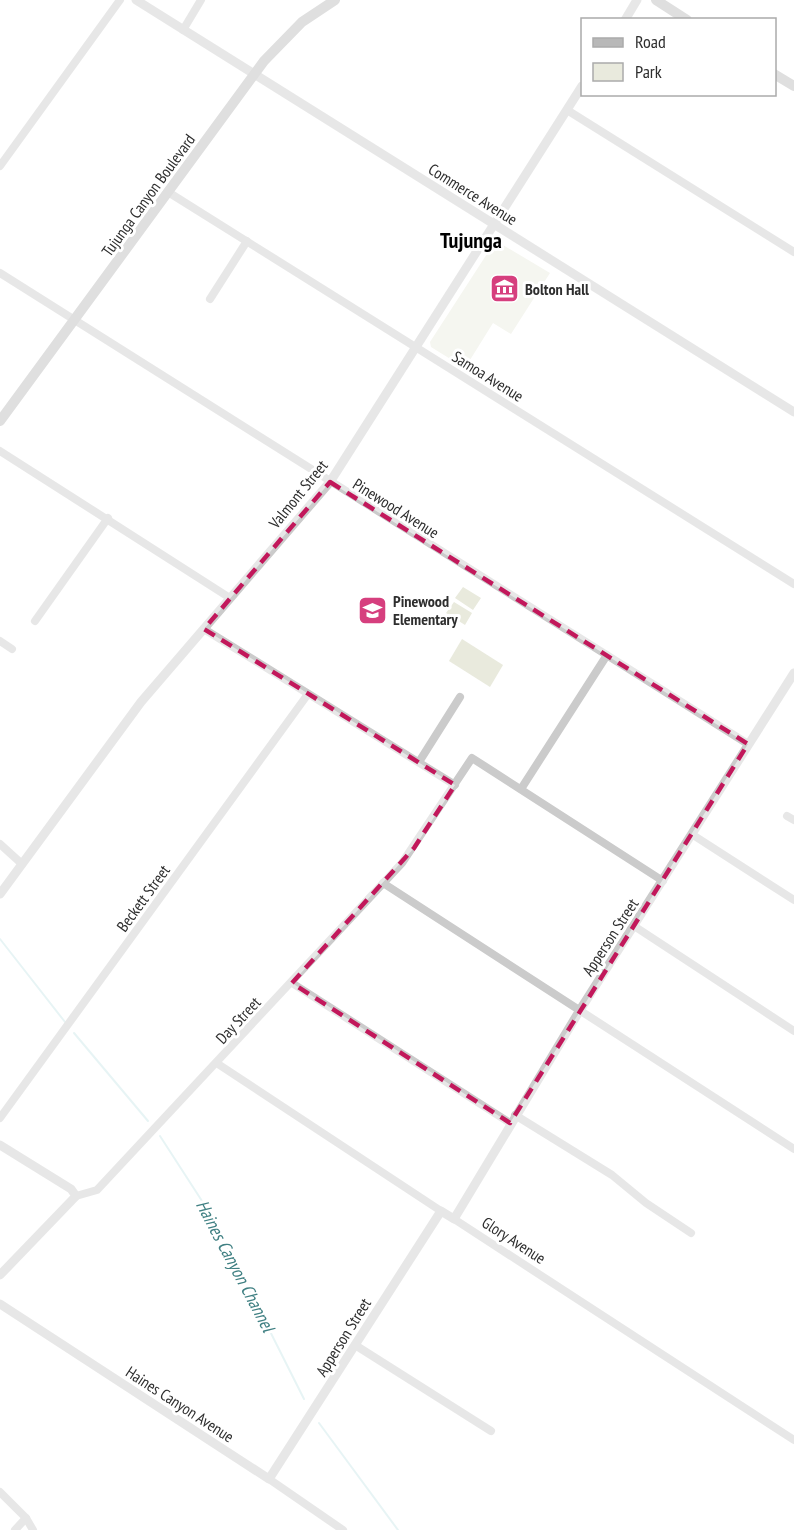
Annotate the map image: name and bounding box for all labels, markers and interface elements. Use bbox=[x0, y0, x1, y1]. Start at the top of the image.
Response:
legend bbox=[581, 18, 776, 96]
text: Road bbox=[635, 30, 666, 53]
text: Park bbox=[635, 60, 662, 83]
street label: Tujunga Canyon Boulevard bbox=[97, 130, 199, 260]
street label: Commerce Avenue bbox=[425, 159, 521, 229]
district label: Tujunga bbox=[440, 226, 502, 254]
museum icon: Bolton Hall bbox=[488, 273, 520, 305]
place label: Bolton Hall bbox=[525, 279, 589, 299]
street label: Samoa Avenue bbox=[449, 346, 527, 406]
street label: Valmont Street bbox=[264, 455, 332, 533]
street label: Pinewood Avenue bbox=[349, 474, 443, 542]
place label: Pinewood Elementary bbox=[393, 591, 458, 629]
school or university icon: Pinewood Elementary bbox=[356, 594, 388, 626]
street label: Beckett Street bbox=[112, 860, 174, 935]
street label: Apperson Street bbox=[578, 894, 643, 979]
street label: Day Street bbox=[211, 992, 265, 1048]
water label: Haines Canyon Channel bbox=[191, 1196, 281, 1337]
street label: Glory Avenue bbox=[478, 1212, 550, 1268]
street label: Apperson Street bbox=[311, 1294, 375, 1380]
street label: Haines Canyon Avenue bbox=[122, 1362, 238, 1446]

